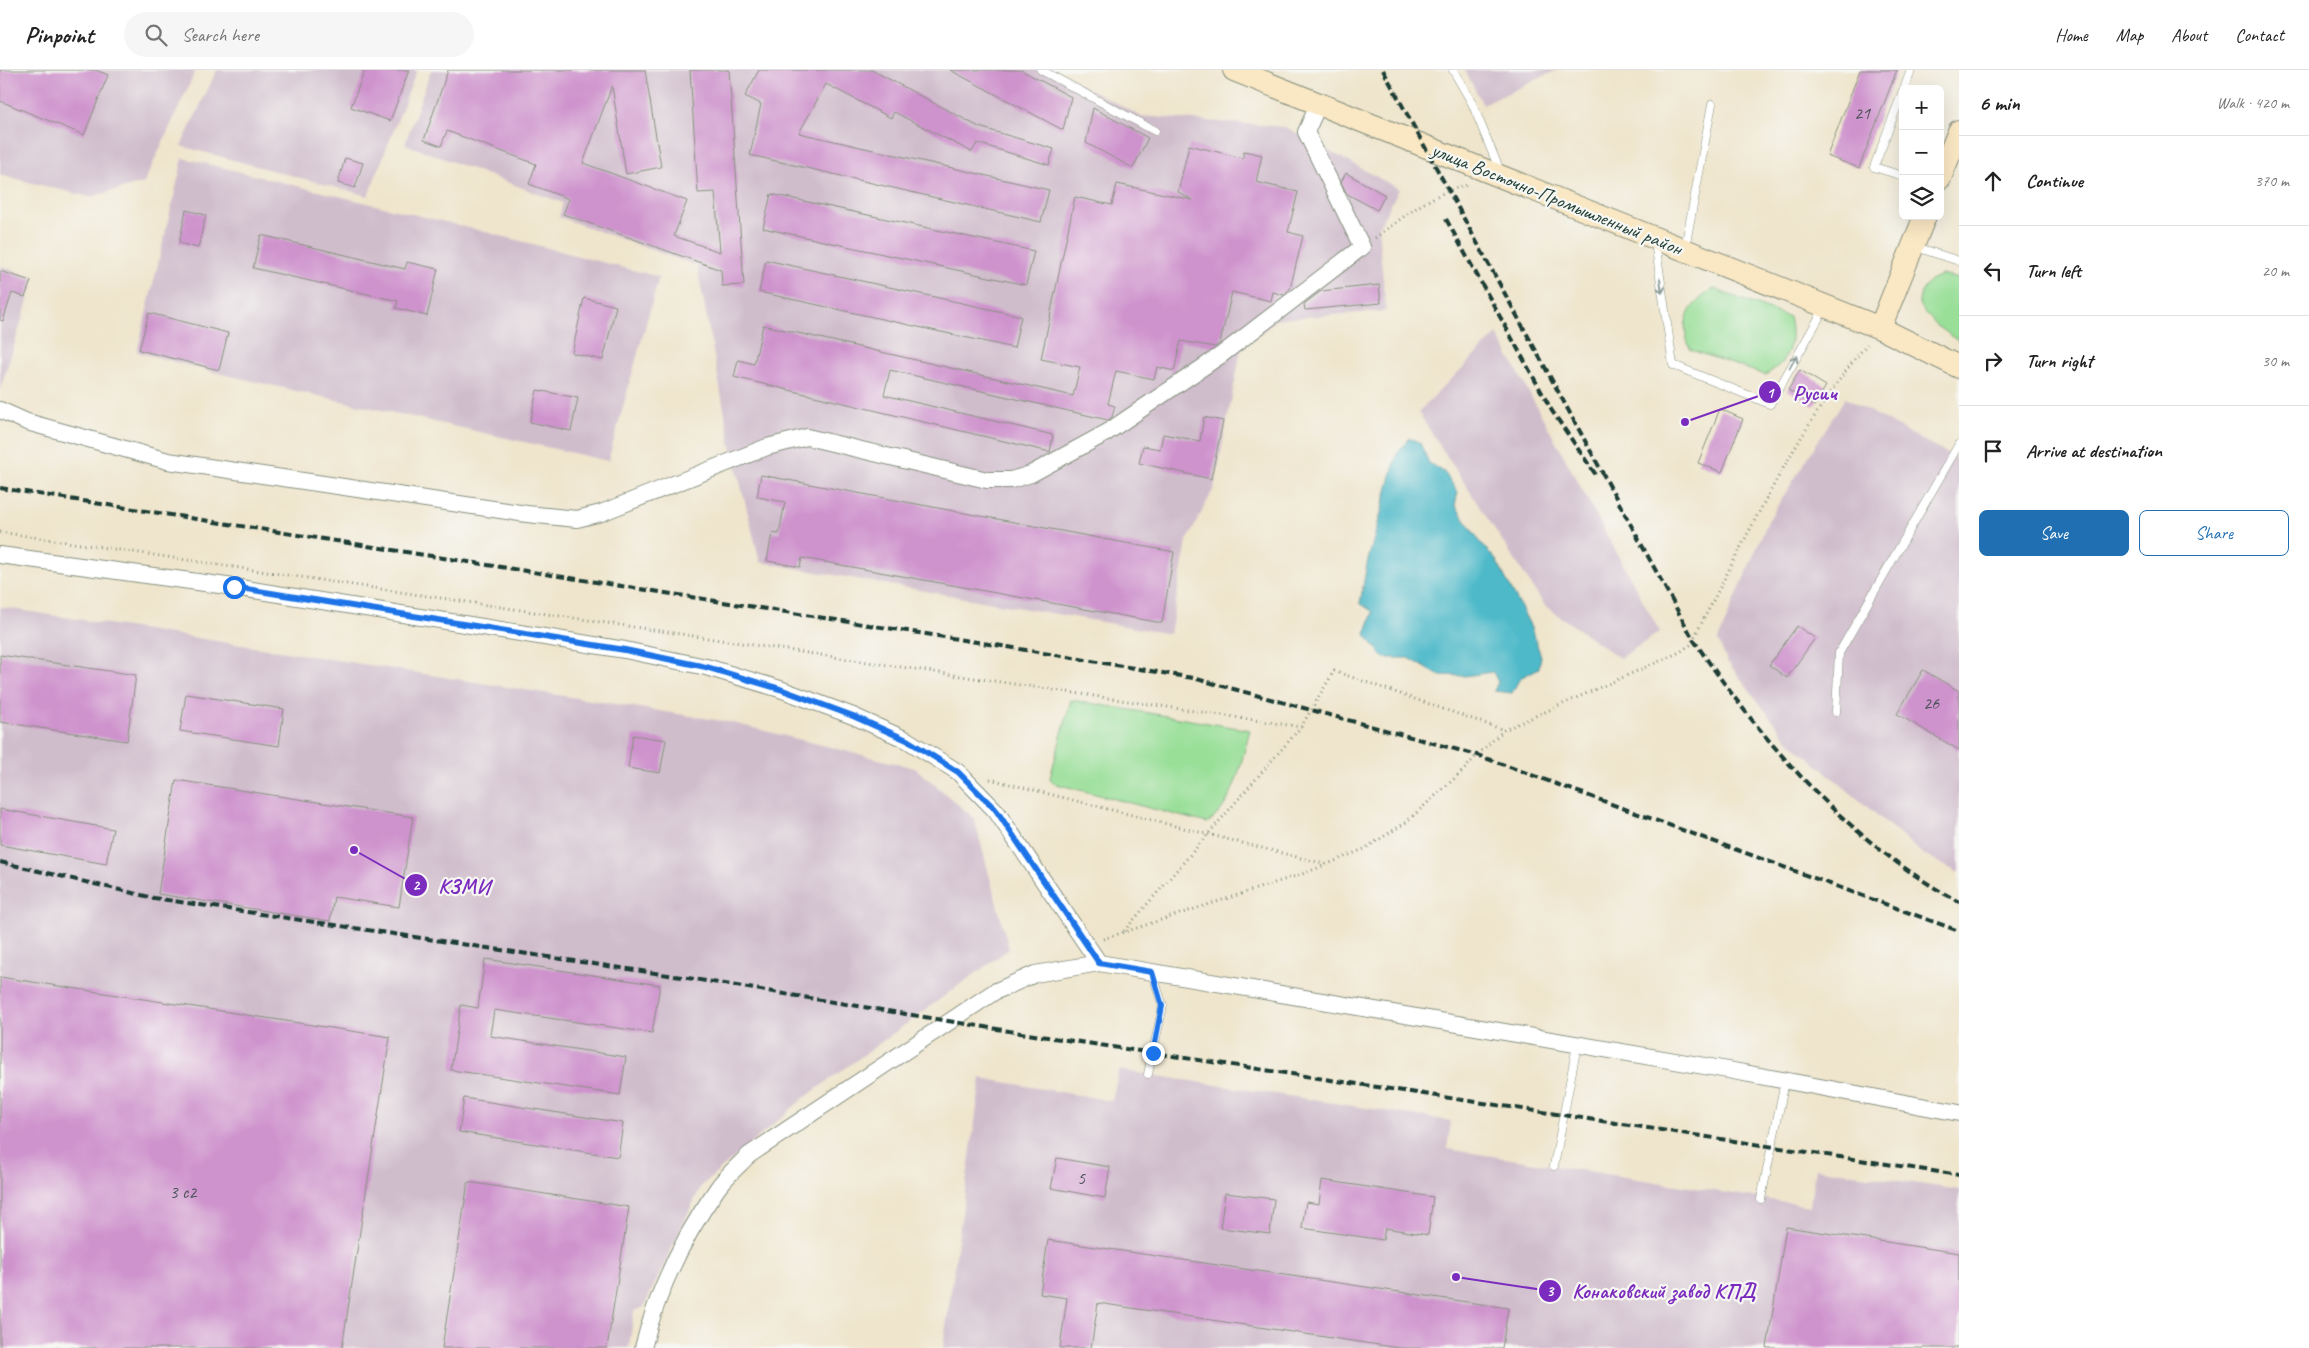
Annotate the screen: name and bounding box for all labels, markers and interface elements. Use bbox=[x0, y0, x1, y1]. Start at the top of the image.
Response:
search box bbox=[124, 12, 474, 57]
text: Pinpoint bbox=[25, 20, 94, 50]
icon: search bbox=[142, 21, 170, 49]
text: Search here bbox=[182, 23, 259, 47]
text: Home bbox=[2055, 24, 2088, 46]
text: Map bbox=[2116, 24, 2143, 46]
text: About bbox=[2171, 24, 2207, 46]
text: Contact bbox=[2235, 24, 2284, 46]
map controls bbox=[1899, 85, 1944, 220]
button: + bbox=[1899, 85, 1944, 130]
text: 6 min bbox=[1979, 90, 2020, 116]
text: Walk · 420 m bbox=[2217, 93, 2289, 113]
house number: 21 bbox=[1854, 102, 1871, 124]
button: − bbox=[1899, 130, 1944, 175]
street label: улица Восточно-Промышленный район bbox=[1427, 137, 1688, 261]
icon: ahead bbox=[1979, 167, 2007, 195]
text: Continue bbox=[2026, 169, 2083, 193]
text: 370 m bbox=[2255, 171, 2289, 191]
button: layers bbox=[1899, 175, 1944, 220]
icon: left bbox=[1979, 257, 2007, 285]
text: Turn left bbox=[2026, 259, 2081, 283]
text: 20 m bbox=[2262, 261, 2289, 281]
one-way arrow bbox=[1657, 278, 1667, 294]
icon: right bbox=[1979, 347, 2007, 375]
text: Turn right bbox=[2026, 349, 2093, 373]
text: 30 m bbox=[2262, 351, 2289, 371]
one-way arrow bbox=[1789, 356, 1799, 370]
callout: Русич bbox=[1758, 374, 1847, 410]
text: Русич bbox=[1793, 380, 1838, 406]
text: 1 bbox=[1767, 384, 1776, 403]
icon: arrive bbox=[1979, 437, 2007, 465]
text: Arrive at destination bbox=[2026, 439, 2162, 463]
button: Save bbox=[1979, 510, 2129, 556]
button: Share bbox=[2139, 510, 2289, 556]
route start bbox=[223, 576, 246, 599]
house number: 26 bbox=[1923, 692, 1940, 714]
callout: КЗМИ bbox=[403, 867, 500, 903]
text: КЗМИ bbox=[438, 873, 494, 899]
text: 2 bbox=[413, 876, 421, 895]
route end bbox=[1142, 1042, 1165, 1065]
house number: 5 bbox=[1077, 1167, 1086, 1189]
house number: 3 с2 bbox=[170, 1181, 198, 1203]
callout: Конаковский завод КПД bbox=[1537, 1273, 1766, 1309]
text: Конаковский завод КПД bbox=[1572, 1278, 1758, 1305]
text: 3 bbox=[1547, 1282, 1555, 1301]

